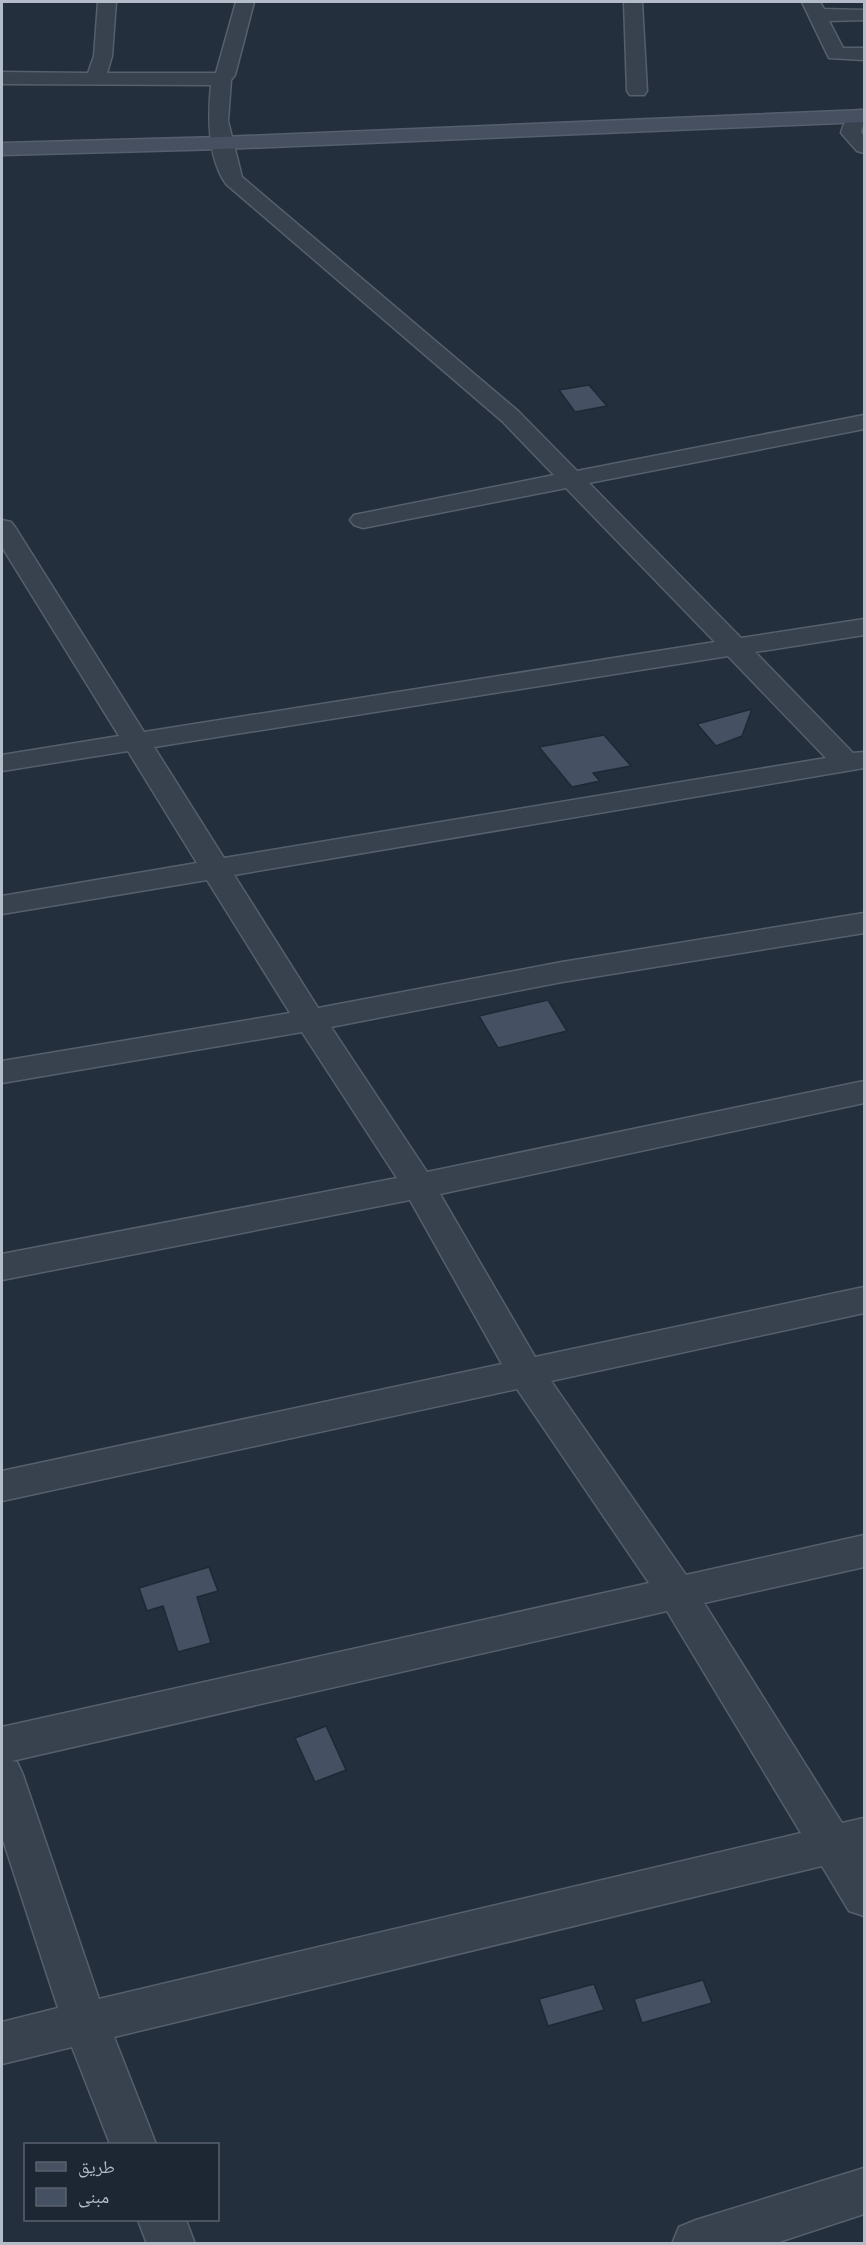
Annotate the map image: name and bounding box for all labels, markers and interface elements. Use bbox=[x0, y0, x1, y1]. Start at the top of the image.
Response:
legend bbox=[24, 2143, 219, 2221]
text: طريق bbox=[78, 2157, 115, 2180]
text: مبنى bbox=[78, 2187, 109, 2210]

